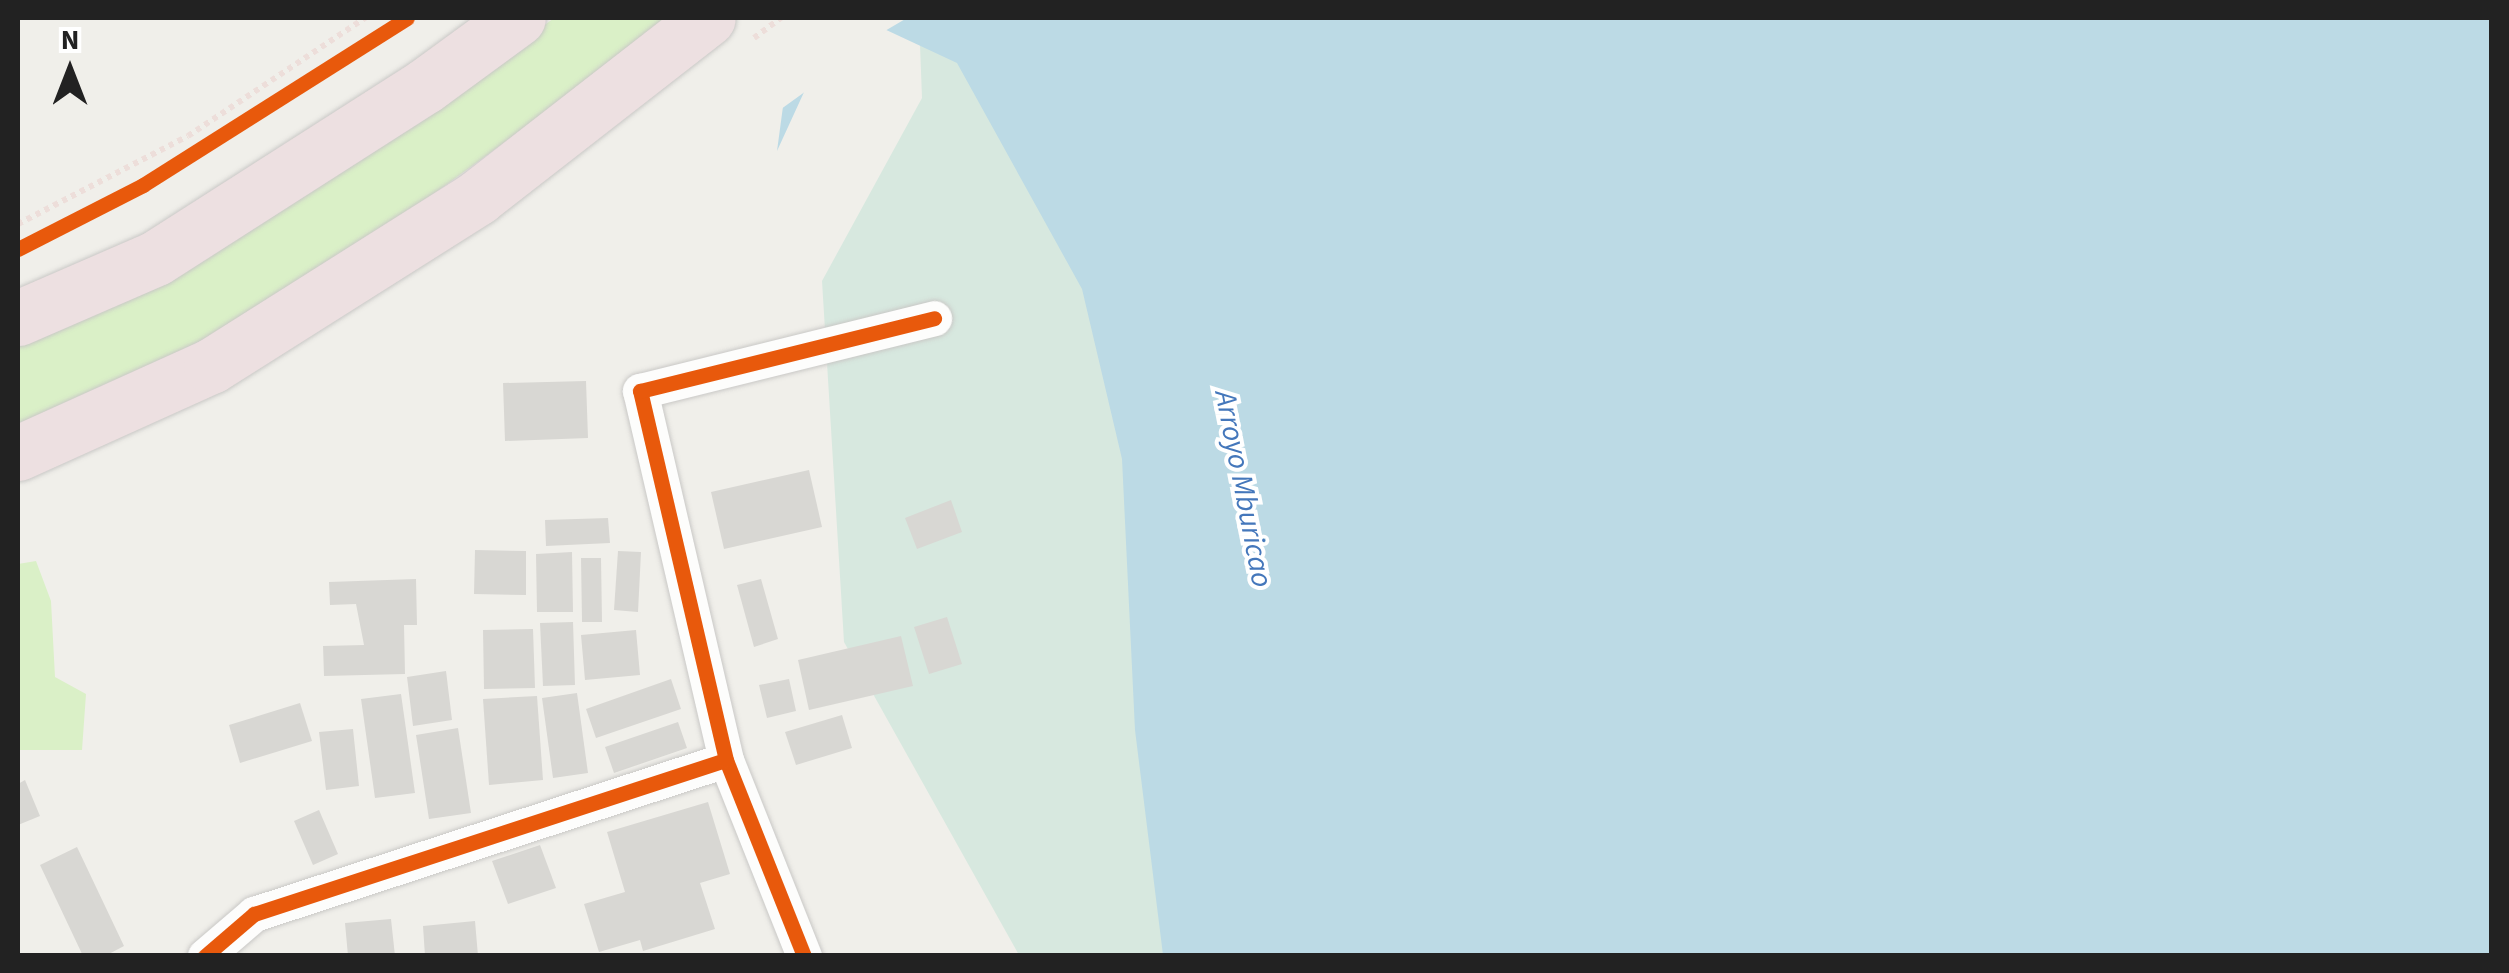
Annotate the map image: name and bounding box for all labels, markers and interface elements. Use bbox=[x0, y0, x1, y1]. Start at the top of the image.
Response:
north arrow bbox=[20, 20, 120, 120]
text: N bbox=[61, 20, 79, 60]
water label: Arroyo Mburicao bbox=[1206, 387, 1280, 591]

